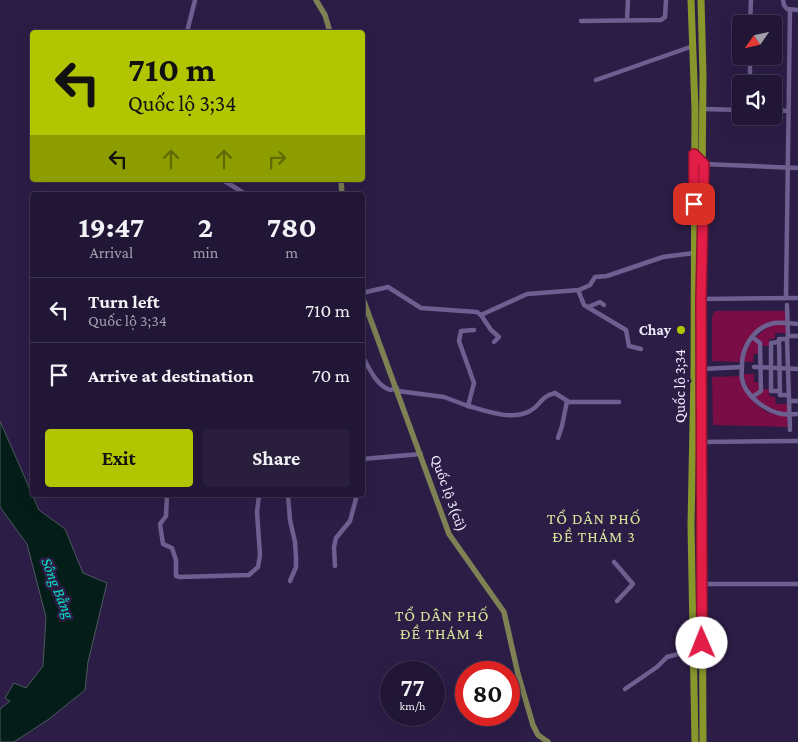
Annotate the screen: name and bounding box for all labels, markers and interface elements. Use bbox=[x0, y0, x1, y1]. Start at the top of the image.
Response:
north arrow bbox=[732, 15, 782, 65]
map controls bbox=[732, 15, 782, 125]
icon: left bbox=[45, 50, 110, 115]
text: 710 m bbox=[128, 50, 216, 89]
button: sound bbox=[732, 75, 782, 125]
text: Quốc lộ 3;34 bbox=[128, 91, 237, 116]
icon: left bbox=[104, 145, 132, 173]
icon: ahead bbox=[157, 145, 185, 173]
icon: ahead bbox=[210, 145, 238, 173]
icon: right bbox=[263, 145, 291, 173]
pin bbox=[673, 183, 715, 225]
icon: arrive bbox=[680, 190, 708, 218]
text: 19:47 bbox=[78, 210, 144, 243]
text: 2 bbox=[198, 210, 213, 243]
text: 780 bbox=[267, 210, 317, 243]
text: Arrival bbox=[90, 244, 133, 261]
text: min bbox=[193, 244, 218, 261]
text: m bbox=[285, 244, 298, 261]
text: Turn left bbox=[88, 291, 160, 312]
icon: left bbox=[45, 296, 73, 324]
text: 710 m bbox=[305, 300, 350, 321]
text: Quốc lộ 3;34 bbox=[88, 312, 167, 329]
place label: Chay bbox=[639, 322, 672, 338]
marker: Chay bbox=[675, 324, 687, 336]
street label: Quốc lộ 3;34 bbox=[671, 349, 689, 423]
icon: arrive bbox=[45, 361, 73, 389]
text: Arrive at destination bbox=[88, 365, 254, 386]
text: 70 m bbox=[312, 365, 350, 386]
button: Exit bbox=[45, 429, 193, 487]
button: Share bbox=[203, 429, 350, 487]
street label: Quốc lộ 3(cũ) bbox=[427, 452, 471, 534]
district label: TỔ DÂN PHỐ ĐỀ THÁM 3 bbox=[547, 509, 641, 545]
water label: Sông Bằng bbox=[37, 555, 78, 622]
district label: TỔ DÂN PHỐ ĐỀ THÁM 4 bbox=[395, 606, 489, 642]
position arrow bbox=[675, 616, 727, 668]
speed limit sign: 80 bbox=[455, 661, 520, 726]
text: 77 bbox=[401, 674, 425, 701]
text: km/h bbox=[400, 699, 425, 713]

